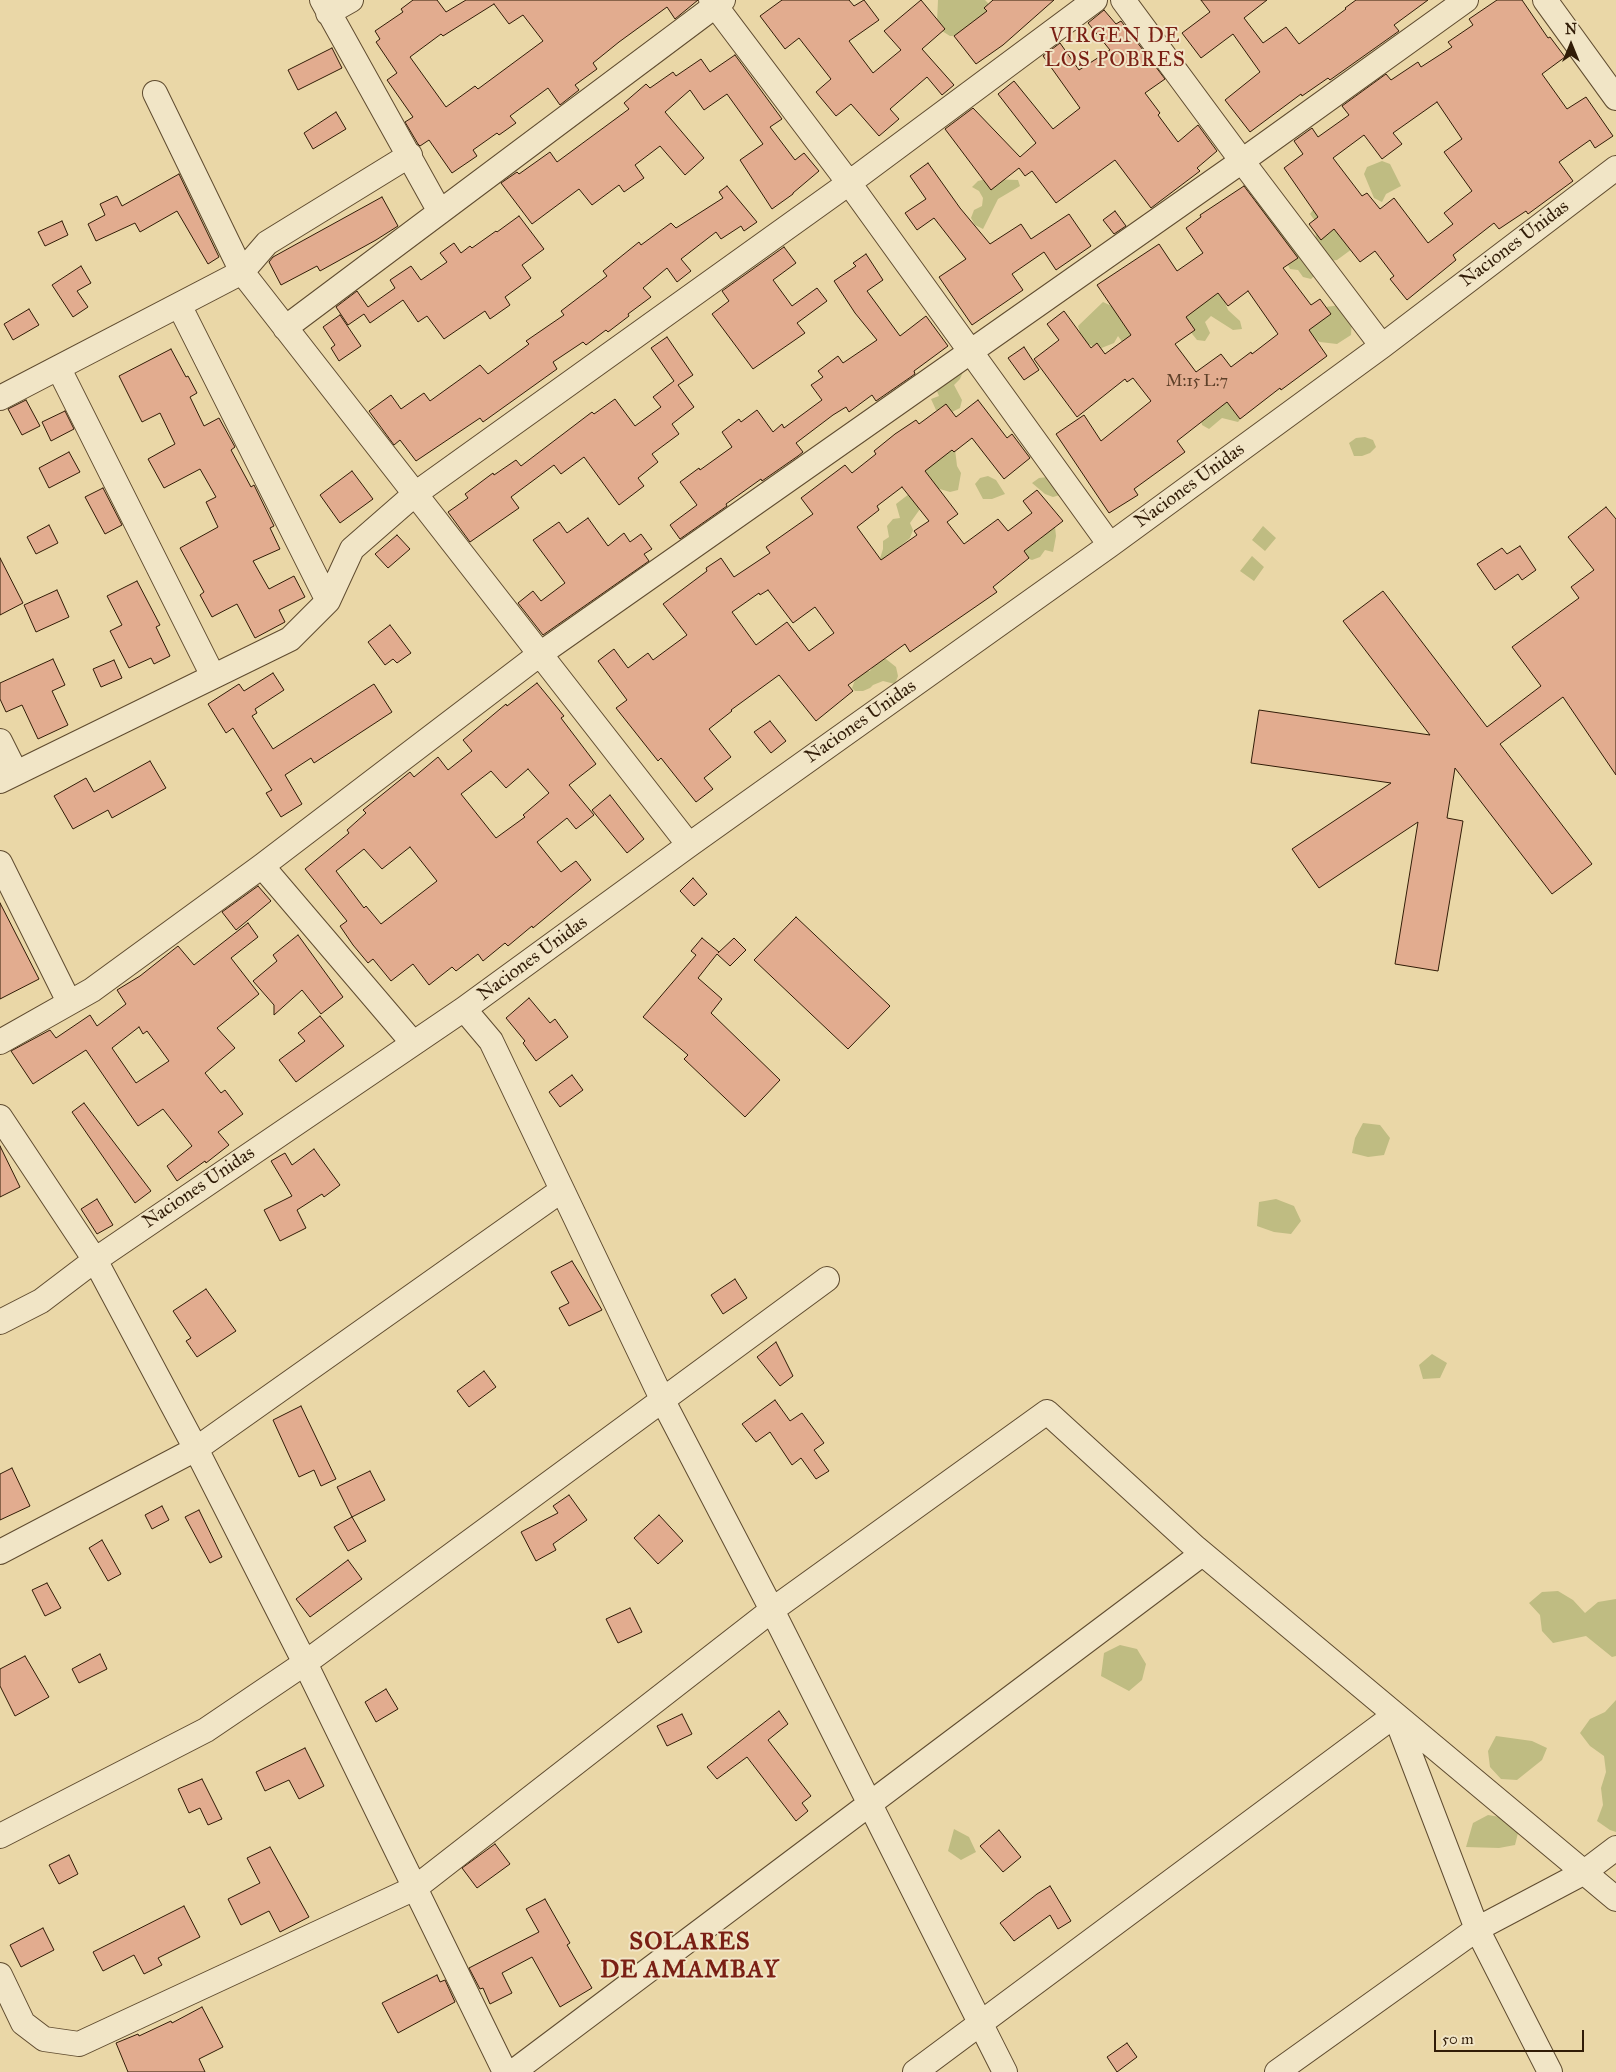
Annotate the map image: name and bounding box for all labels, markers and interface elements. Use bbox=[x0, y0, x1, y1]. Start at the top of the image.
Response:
north arrow bbox=[1546, 20, 1596, 70]
text: N bbox=[1565, 21, 1577, 38]
district label: VIRGEN DE LOS POBRES bbox=[1043, 24, 1187, 74]
street label: Naciones Unidas bbox=[1456, 196, 1574, 292]
house number: M:15 L:7 bbox=[1166, 372, 1228, 392]
street label: Naciones Unidas bbox=[1131, 438, 1249, 534]
street label: Naciones Unidas bbox=[801, 675, 921, 769]
street label: Naciones Unidas bbox=[474, 911, 592, 1007]
street label: Naciones Unidas bbox=[139, 1142, 259, 1234]
district label: SOLARES DE AMAMBAY bbox=[599, 1929, 781, 1985]
scale bar bbox=[1436, 2020, 1586, 2052]
text: 50 m bbox=[1442, 2030, 1474, 2048]

